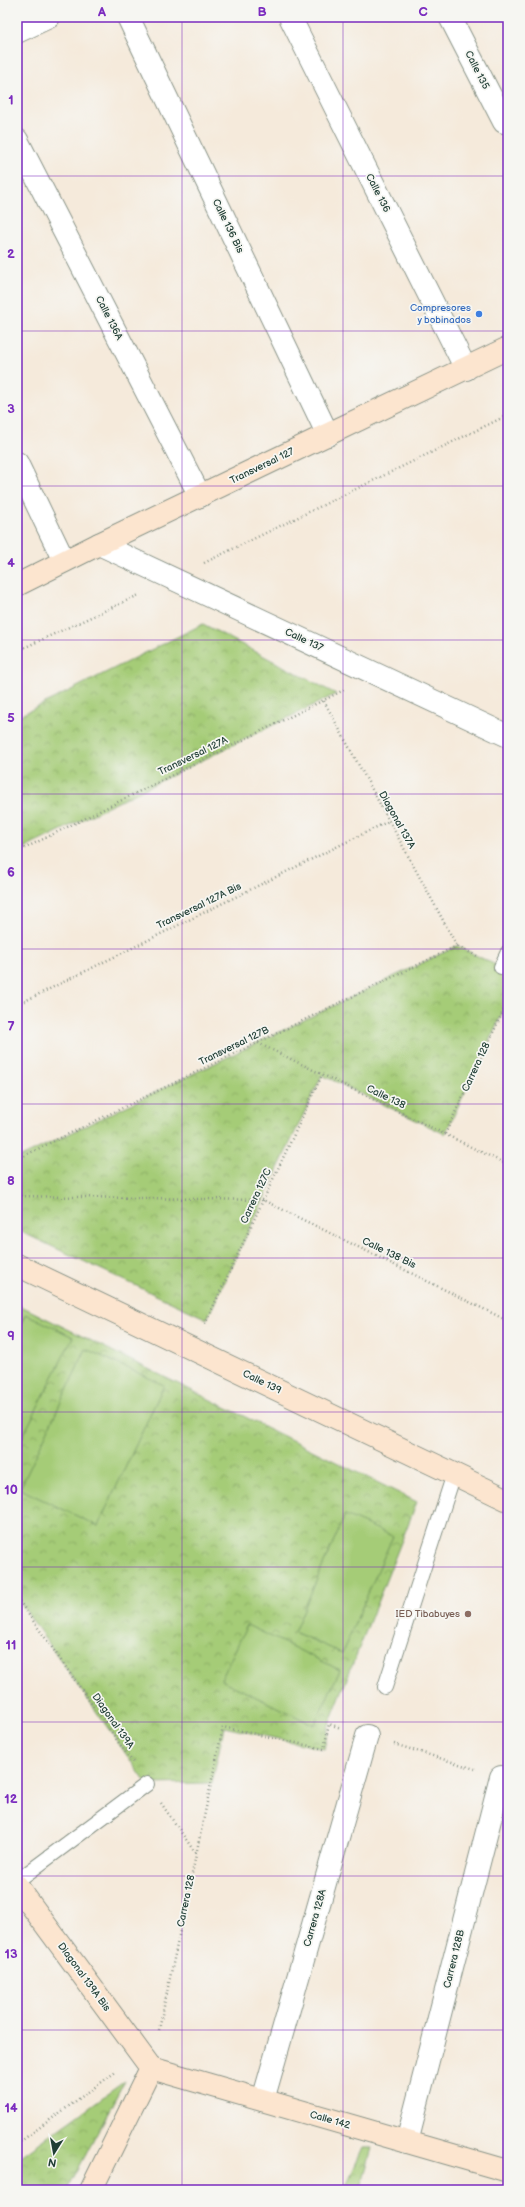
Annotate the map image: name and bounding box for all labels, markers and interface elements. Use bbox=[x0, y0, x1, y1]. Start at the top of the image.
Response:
text: A bbox=[97, 4, 106, 20]
text: B bbox=[257, 4, 267, 20]
text: C bbox=[418, 4, 428, 20]
street label: Calle 135 bbox=[462, 49, 492, 91]
text: 1 bbox=[8, 92, 14, 108]
street label: Calle 136 bbox=[363, 172, 393, 214]
street label: Calle 136 Bis bbox=[210, 197, 246, 255]
text: 2 bbox=[7, 246, 15, 262]
street label: Calle 136A bbox=[93, 294, 126, 343]
place label: Compresores y bobinados bbox=[410, 302, 471, 326]
marker: Compresores y bobinados bbox=[474, 309, 484, 319]
text: 3 bbox=[7, 401, 15, 417]
street label: Transversal 127 bbox=[228, 445, 296, 487]
text: 4 bbox=[7, 555, 15, 571]
street label: Calle 137 bbox=[283, 626, 325, 654]
text: 5 bbox=[7, 710, 15, 726]
street label: Transversal 127A bbox=[156, 734, 230, 778]
street label: Diagonal 137A bbox=[376, 789, 418, 852]
text: 6 bbox=[7, 864, 15, 880]
street label: Transversal 127A Bis bbox=[155, 880, 243, 932]
text: 7 bbox=[7, 1019, 15, 1035]
street label: Transversal 127B bbox=[197, 1024, 271, 1068]
street label: Carrera 128 bbox=[459, 1040, 493, 1094]
street label: Calle 138 bbox=[365, 1082, 407, 1112]
street label: Carrera 127C bbox=[238, 1167, 274, 1225]
text: 8 bbox=[7, 1173, 15, 1189]
street label: Calle 138 Bis bbox=[360, 1235, 418, 1271]
text: 9 bbox=[7, 1328, 15, 1344]
street label: Calle 139 bbox=[241, 1367, 284, 1397]
text: 10 bbox=[4, 1482, 18, 1498]
place label: IED Tibabuyes bbox=[395, 1608, 460, 1620]
marker: IED Tibabuyes bbox=[463, 1609, 473, 1619]
text: 11 bbox=[6, 1637, 16, 1653]
street label: Diagonal 139A bbox=[89, 1691, 137, 1752]
text: 12 bbox=[4, 1791, 18, 1807]
street label: Carrera 128 bbox=[175, 1874, 197, 1928]
street label: Carrera 128A bbox=[301, 1887, 329, 1948]
street label: Carrera 128B bbox=[441, 1928, 467, 1990]
street label: Diagonal 139A Bis bbox=[55, 1940, 113, 2014]
text: 13 bbox=[4, 1946, 18, 1962]
text: 14 bbox=[4, 2100, 18, 2116]
street label: Calle 142 bbox=[308, 2108, 352, 2132]
north arrow bbox=[34, 2133, 74, 2173]
text: N bbox=[47, 2155, 57, 2169]

